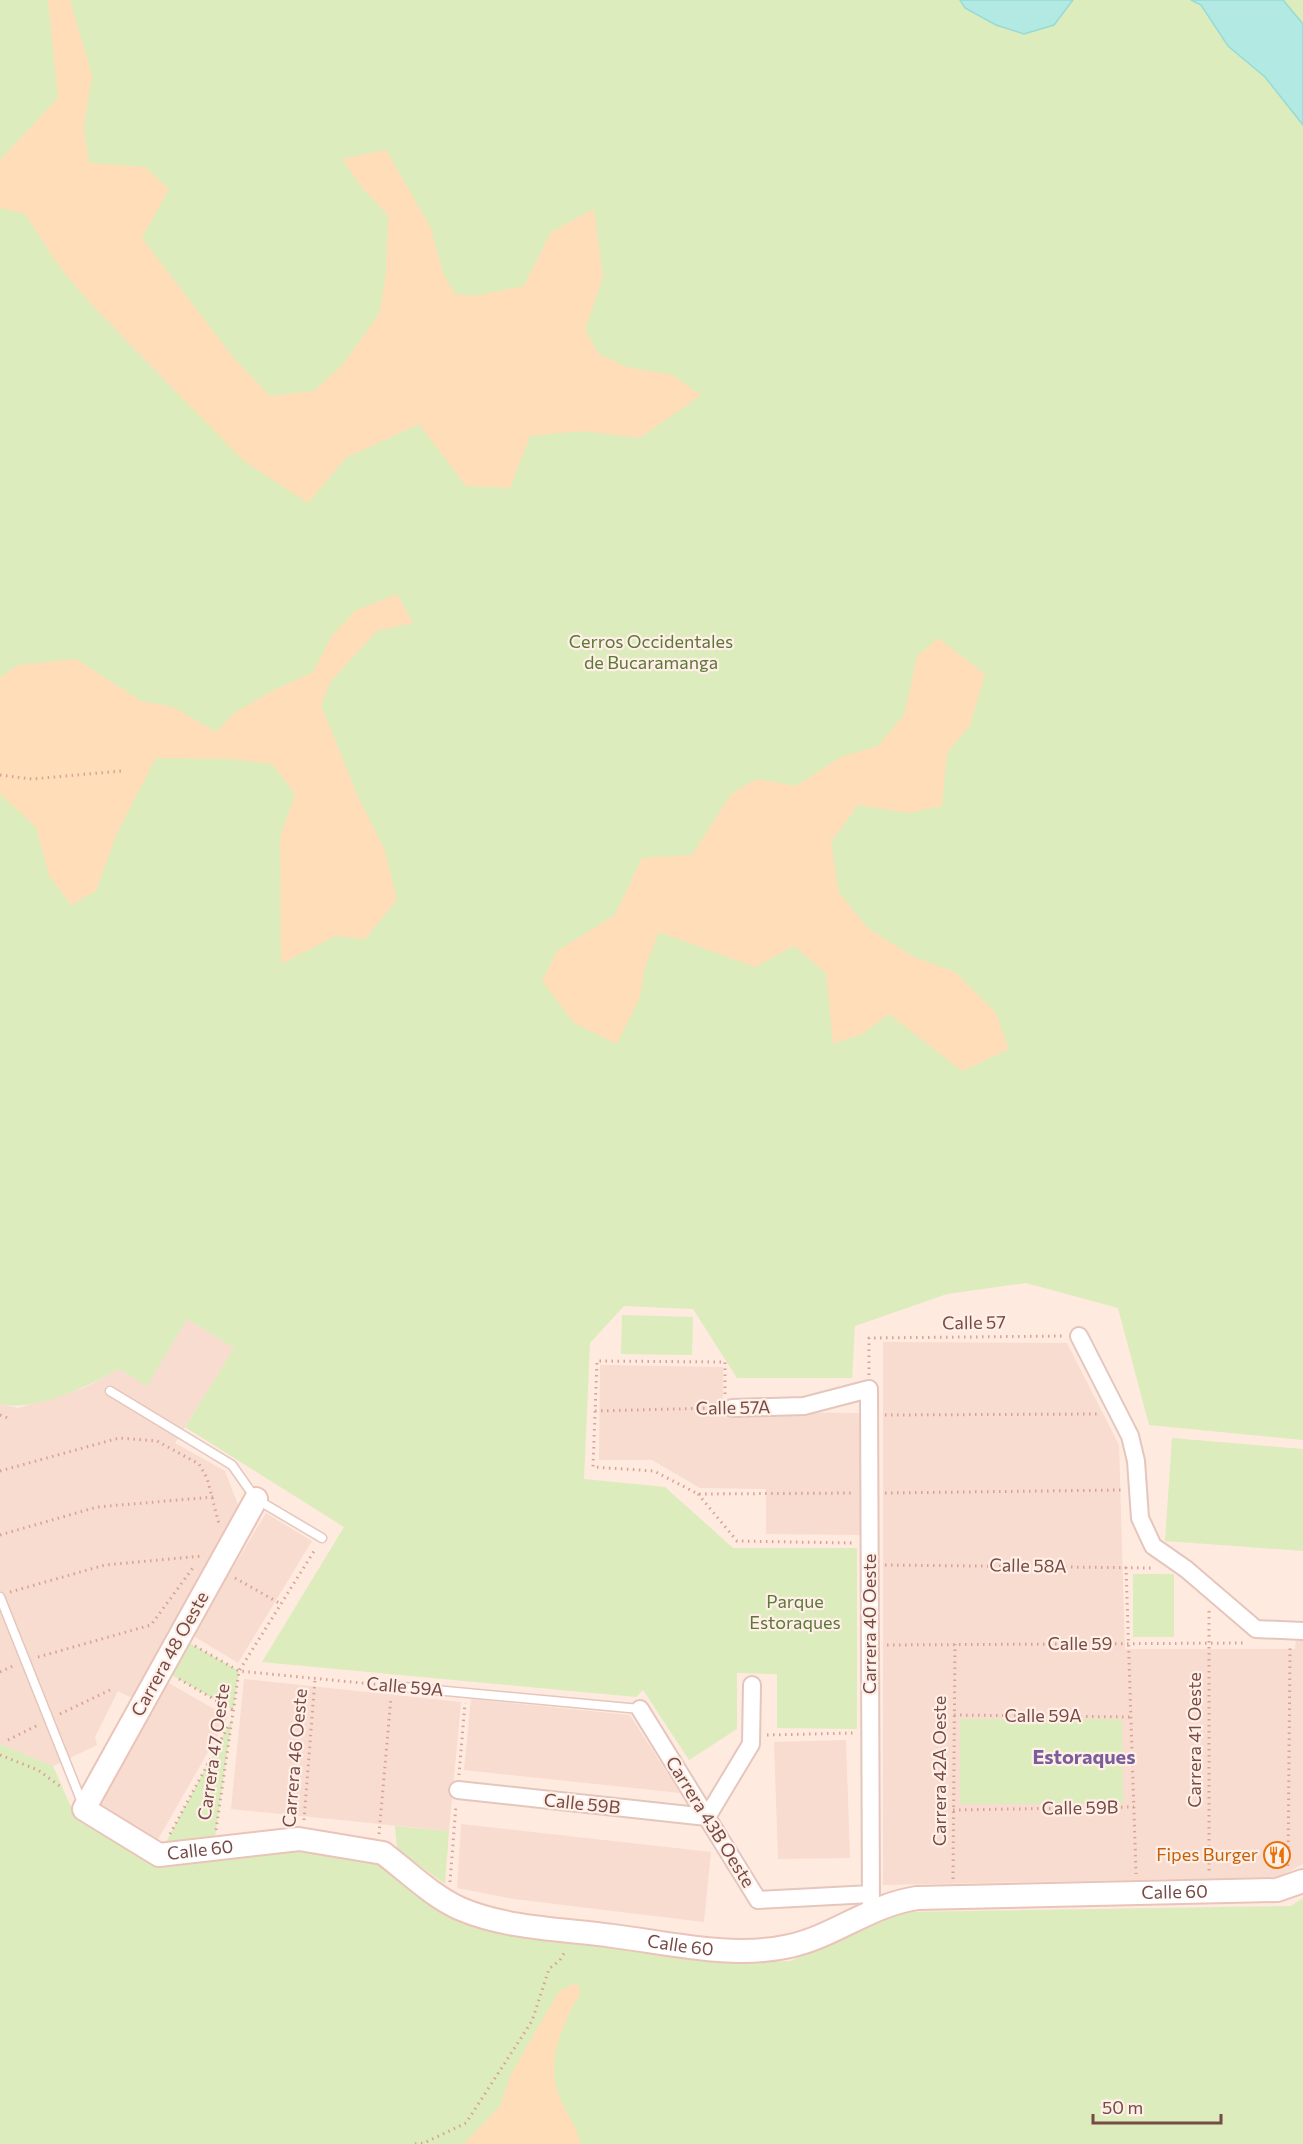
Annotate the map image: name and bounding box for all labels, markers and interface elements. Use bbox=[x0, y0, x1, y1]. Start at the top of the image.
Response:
park label: Cerros Occidentales de Bucaramanga bbox=[569, 630, 733, 673]
street label: Calle 57 bbox=[942, 1310, 1006, 1334]
street label: Calle 57A bbox=[696, 1395, 770, 1419]
street label: Calle 58A bbox=[989, 1553, 1067, 1577]
street label: Carrera 40 Oeste bbox=[858, 1554, 880, 1694]
street label: Carrera 48 Oeste bbox=[126, 1587, 213, 1720]
park label: Parque Estoraques bbox=[749, 1590, 841, 1633]
street label: Calle 59 bbox=[1047, 1632, 1113, 1654]
street label: Calle 59A bbox=[366, 1672, 444, 1700]
street label: Carrera 41 Oeste bbox=[1183, 1672, 1205, 1808]
street label: Carrera 47 Oeste bbox=[193, 1682, 233, 1822]
street label: Carrera 46 Oeste bbox=[277, 1687, 311, 1828]
street label: Carrera 42A Oeste bbox=[928, 1696, 950, 1846]
street label: Calle 59A bbox=[1004, 1704, 1082, 1726]
district label: Estoraques bbox=[1033, 1744, 1135, 1768]
street label: Carrera 43B Oeste bbox=[662, 1752, 760, 1891]
street label: Calle 59B bbox=[543, 1788, 621, 1818]
street label: Calle 59B bbox=[1041, 1795, 1119, 1819]
street label: Calle 60 bbox=[166, 1835, 234, 1864]
restaurant icon: Fipes Burger bbox=[1262, 1840, 1292, 1870]
place label: Fipes Burger bbox=[1156, 1843, 1258, 1865]
street label: Calle 60 bbox=[1141, 1880, 1208, 1903]
street label: Calle 60 bbox=[646, 1929, 715, 1960]
scale bar bbox=[1093, 2087, 1220, 2125]
text: 50 m bbox=[1102, 2096, 1143, 2118]

